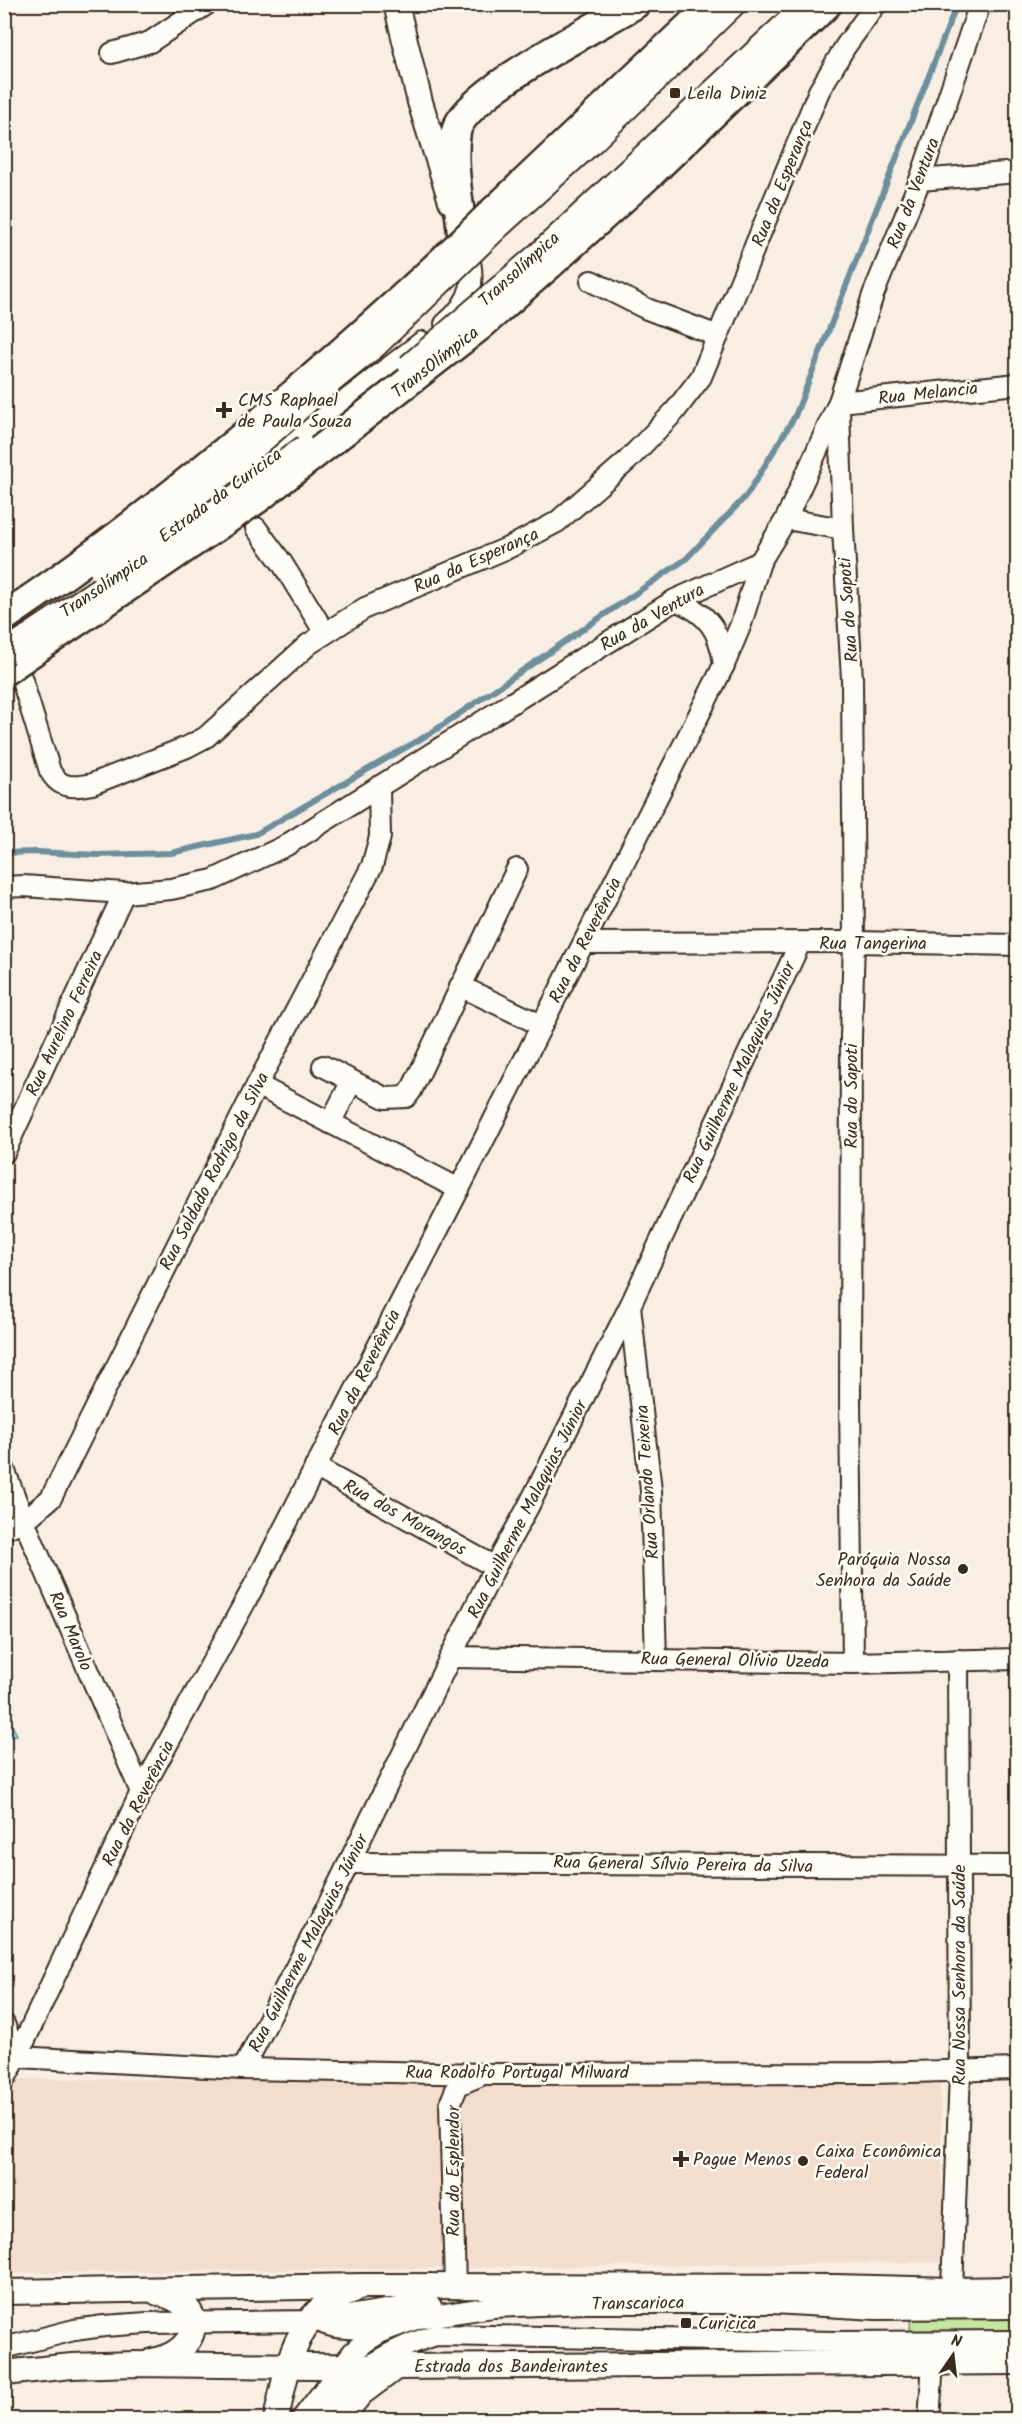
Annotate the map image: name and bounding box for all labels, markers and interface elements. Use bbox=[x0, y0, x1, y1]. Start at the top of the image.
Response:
place label: Leila Diniz bbox=[687, 80, 767, 109]
marker: Leila Diniz bbox=[668, 86, 682, 100]
street label: Rua da Esperança bbox=[745, 116, 822, 252]
street label: Rua da Ventura bbox=[880, 134, 949, 253]
street label: Transolímpica bbox=[472, 225, 568, 315]
street label: TransOlímpica bbox=[386, 320, 486, 407]
street label: Rua Melancia bbox=[877, 375, 980, 414]
place label: CMS Raphael de Paula Souza bbox=[238, 387, 352, 437]
marker: CMS Raphael de Paula Souza bbox=[215, 401, 233, 419]
street label: Estrada da Curicica bbox=[153, 441, 289, 551]
street label: Rua da Esperança bbox=[409, 521, 544, 602]
street label: Transolímpica bbox=[55, 546, 155, 627]
street label: Rua do Sapoti bbox=[831, 556, 868, 663]
street label: Rua da Ventura bbox=[595, 577, 711, 660]
street label: Rua da Reverência bbox=[542, 873, 631, 1009]
street label: Rua Tangerina bbox=[819, 930, 927, 959]
street label: Rua Aurelino Ferreira bbox=[19, 946, 112, 1102]
street label: Rua Guilherme Malaquias Júnior bbox=[676, 956, 805, 1188]
street label: Rua do Sapoti bbox=[838, 1043, 867, 1149]
street label: Rua Soldado Rodrigo da Silva bbox=[153, 1067, 278, 1276]
street label: Rua da Reverência bbox=[321, 1305, 410, 1441]
street label: Rua Guilherme Malaquias Júnior bbox=[461, 1394, 597, 1624]
street label: Rua Orlando Teixeira bbox=[629, 1404, 668, 1560]
street label: Rua dos Morangos bbox=[337, 1472, 472, 1565]
place label: Paróquia Nossa Senhora da Saúde bbox=[816, 1546, 951, 1596]
marker: Paróquia Nossa Senhora da Saúde bbox=[956, 1562, 970, 1576]
street label: Rua Marolo bbox=[40, 1587, 99, 1676]
street label: Rua General Olívio Uzeda bbox=[640, 1645, 830, 1678]
street label: Rua da Reverência bbox=[95, 1736, 184, 1872]
street label: Rua Guilherme Malaquias Júnior bbox=[242, 1828, 378, 2058]
street label: Rua General Sílvio Pereira da Silva bbox=[553, 1849, 813, 1882]
street label: Rua Nossa Senhora da Saúde bbox=[946, 1864, 975, 2086]
street label: Rua Rodolfo Portugal Milward bbox=[405, 2059, 630, 2088]
street label: Rua do Esplendor bbox=[440, 2104, 469, 2237]
place label: Caixa Econômica Federal bbox=[815, 2138, 941, 2188]
place label: Pague Menos bbox=[693, 2146, 792, 2175]
marker: Pague Menos bbox=[674, 2152, 688, 2166]
marker: Caixa Econômica Federal bbox=[796, 2154, 810, 2168]
street label: Transcarioca bbox=[591, 2289, 685, 2320]
place label: Curicica bbox=[698, 2310, 756, 2339]
marker: Curicica bbox=[679, 2316, 693, 2330]
north arrow bbox=[923, 2325, 983, 2385]
text: N bbox=[948, 2329, 964, 2355]
street label: Estrada dos Bandeirantes bbox=[414, 2353, 608, 2382]

